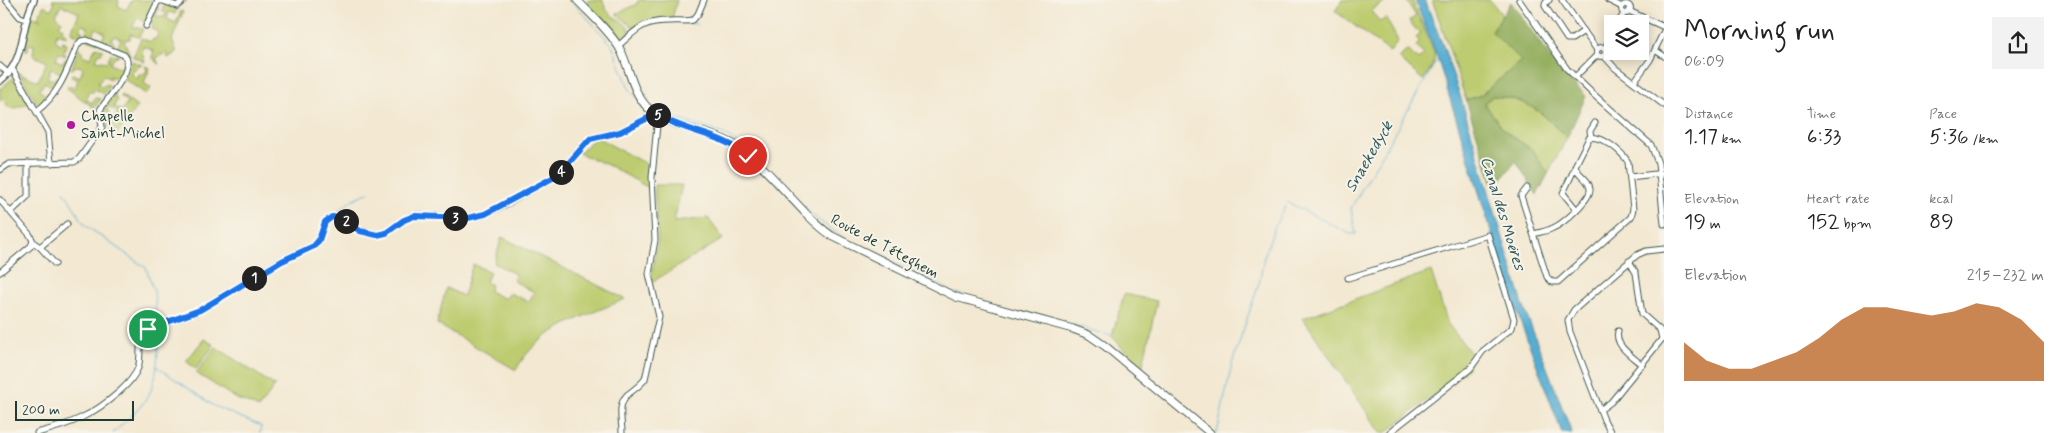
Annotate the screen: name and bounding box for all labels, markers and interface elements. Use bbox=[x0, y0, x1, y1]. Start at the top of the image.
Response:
text: Morning run bbox=[1684, 13, 1835, 50]
map controls bbox=[1604, 15, 1649, 60]
button: layers bbox=[1604, 15, 1649, 60]
button: share bbox=[1992, 17, 2044, 69]
text: 06:09 bbox=[1684, 51, 1725, 72]
pin: 5 bbox=[646, 102, 670, 128]
text: Distance bbox=[1684, 105, 1733, 123]
text: Time bbox=[1807, 105, 1836, 123]
text: Pace bbox=[1929, 105, 1957, 123]
text: 5 bbox=[654, 106, 663, 124]
place label: Chapelle Saint-Michel bbox=[81, 107, 165, 144]
water label: Snaekedyck bbox=[1341, 117, 1399, 196]
marker: Chapelle Saint-Michel bbox=[65, 119, 77, 131]
text: 1.17 bbox=[1684, 123, 1718, 151]
text: 6:33 bbox=[1807, 123, 1841, 151]
text: 5:36 bbox=[1929, 123, 1969, 151]
text: km bbox=[1718, 130, 1742, 148]
text: /km bbox=[1969, 130, 1999, 148]
pin bbox=[727, 135, 769, 177]
icon: check bbox=[734, 142, 762, 170]
water label: Canal des Moëres bbox=[1475, 154, 1530, 275]
pin: 4 bbox=[548, 160, 574, 184]
text: 4 bbox=[557, 163, 566, 181]
text: Elevation bbox=[1684, 190, 1739, 208]
text: Heart rate bbox=[1807, 190, 1870, 208]
text: kcal bbox=[1929, 190, 1953, 208]
pin: 3 bbox=[442, 206, 468, 230]
pin: 2 bbox=[334, 208, 358, 234]
text: 19 bbox=[1684, 208, 1706, 236]
text: 152 bbox=[1807, 208, 1840, 236]
text: 89 bbox=[1929, 208, 1954, 236]
text: 3 bbox=[452, 209, 459, 227]
street label: Route de Téteghem bbox=[826, 210, 942, 285]
text: 2 bbox=[343, 212, 350, 230]
text: m bbox=[1706, 215, 1721, 233]
text: bpm bbox=[1840, 215, 1872, 233]
text: Elevation bbox=[1684, 265, 1747, 286]
text: 215–232 m bbox=[1967, 265, 2044, 286]
pin: 1 bbox=[242, 266, 266, 290]
text: 1 bbox=[251, 269, 258, 287]
pin bbox=[127, 308, 169, 350]
icon: arrive bbox=[134, 315, 162, 343]
scale bar bbox=[15, 398, 134, 421]
text: 200 m bbox=[22, 401, 60, 419]

